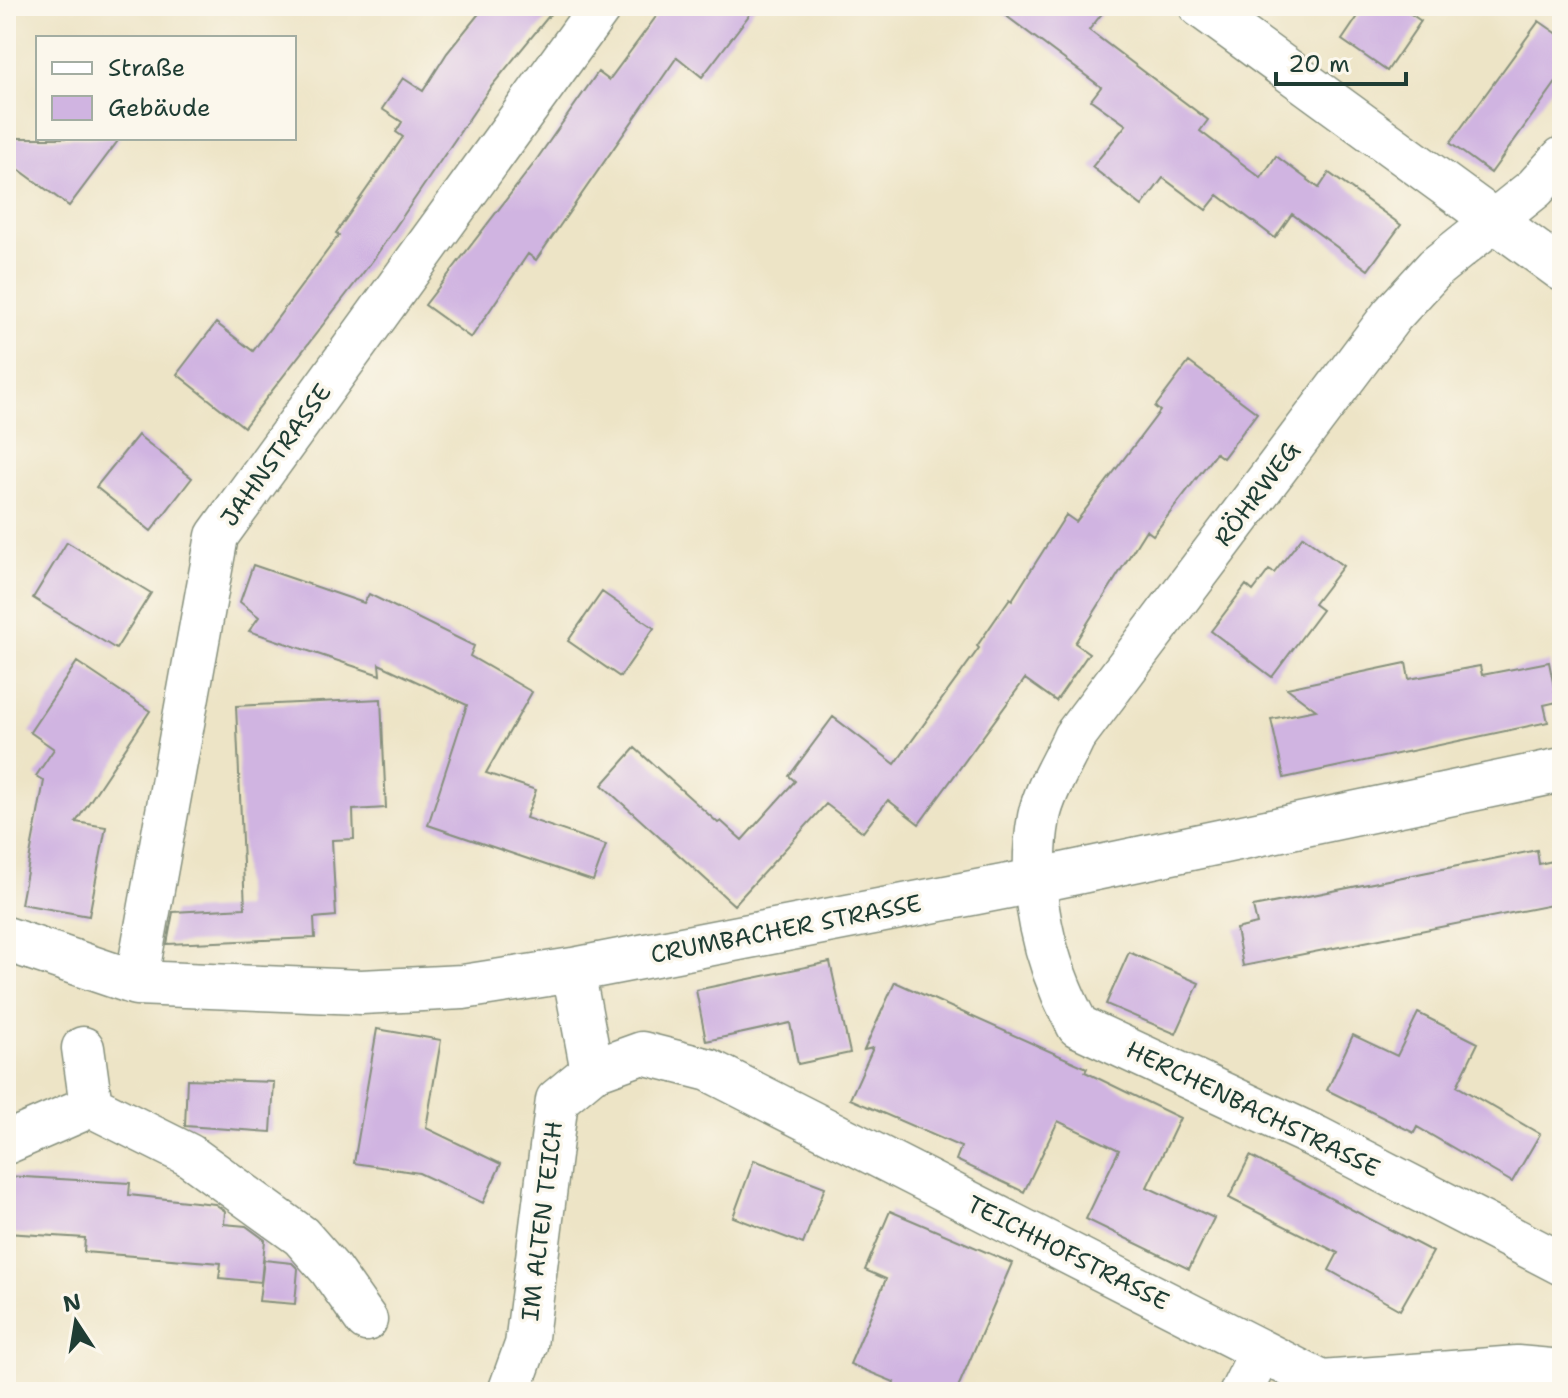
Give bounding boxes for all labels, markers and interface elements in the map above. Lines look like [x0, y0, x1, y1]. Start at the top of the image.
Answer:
legend [36, 36, 296, 140]
scale bar [1276, 36, 1406, 86]
text: 20 m [1288, 48, 1350, 80]
text: Straße [108, 52, 185, 84]
text: Gebäude [108, 92, 210, 124]
street label: JAHNSTRASSE [213, 377, 339, 533]
street label: RÖHRWEG [1207, 435, 1307, 553]
street label: CRUMBACHER STRASSE [648, 887, 924, 971]
street label: HERCHENBACHSTRASSE [1121, 1034, 1385, 1184]
street label: IM ALTEN TEICH [514, 1119, 570, 1323]
street label: TEICHHOFSTRASSE [962, 1188, 1174, 1318]
north arrow [36, 1282, 116, 1362]
text: N [60, 1287, 83, 1319]

